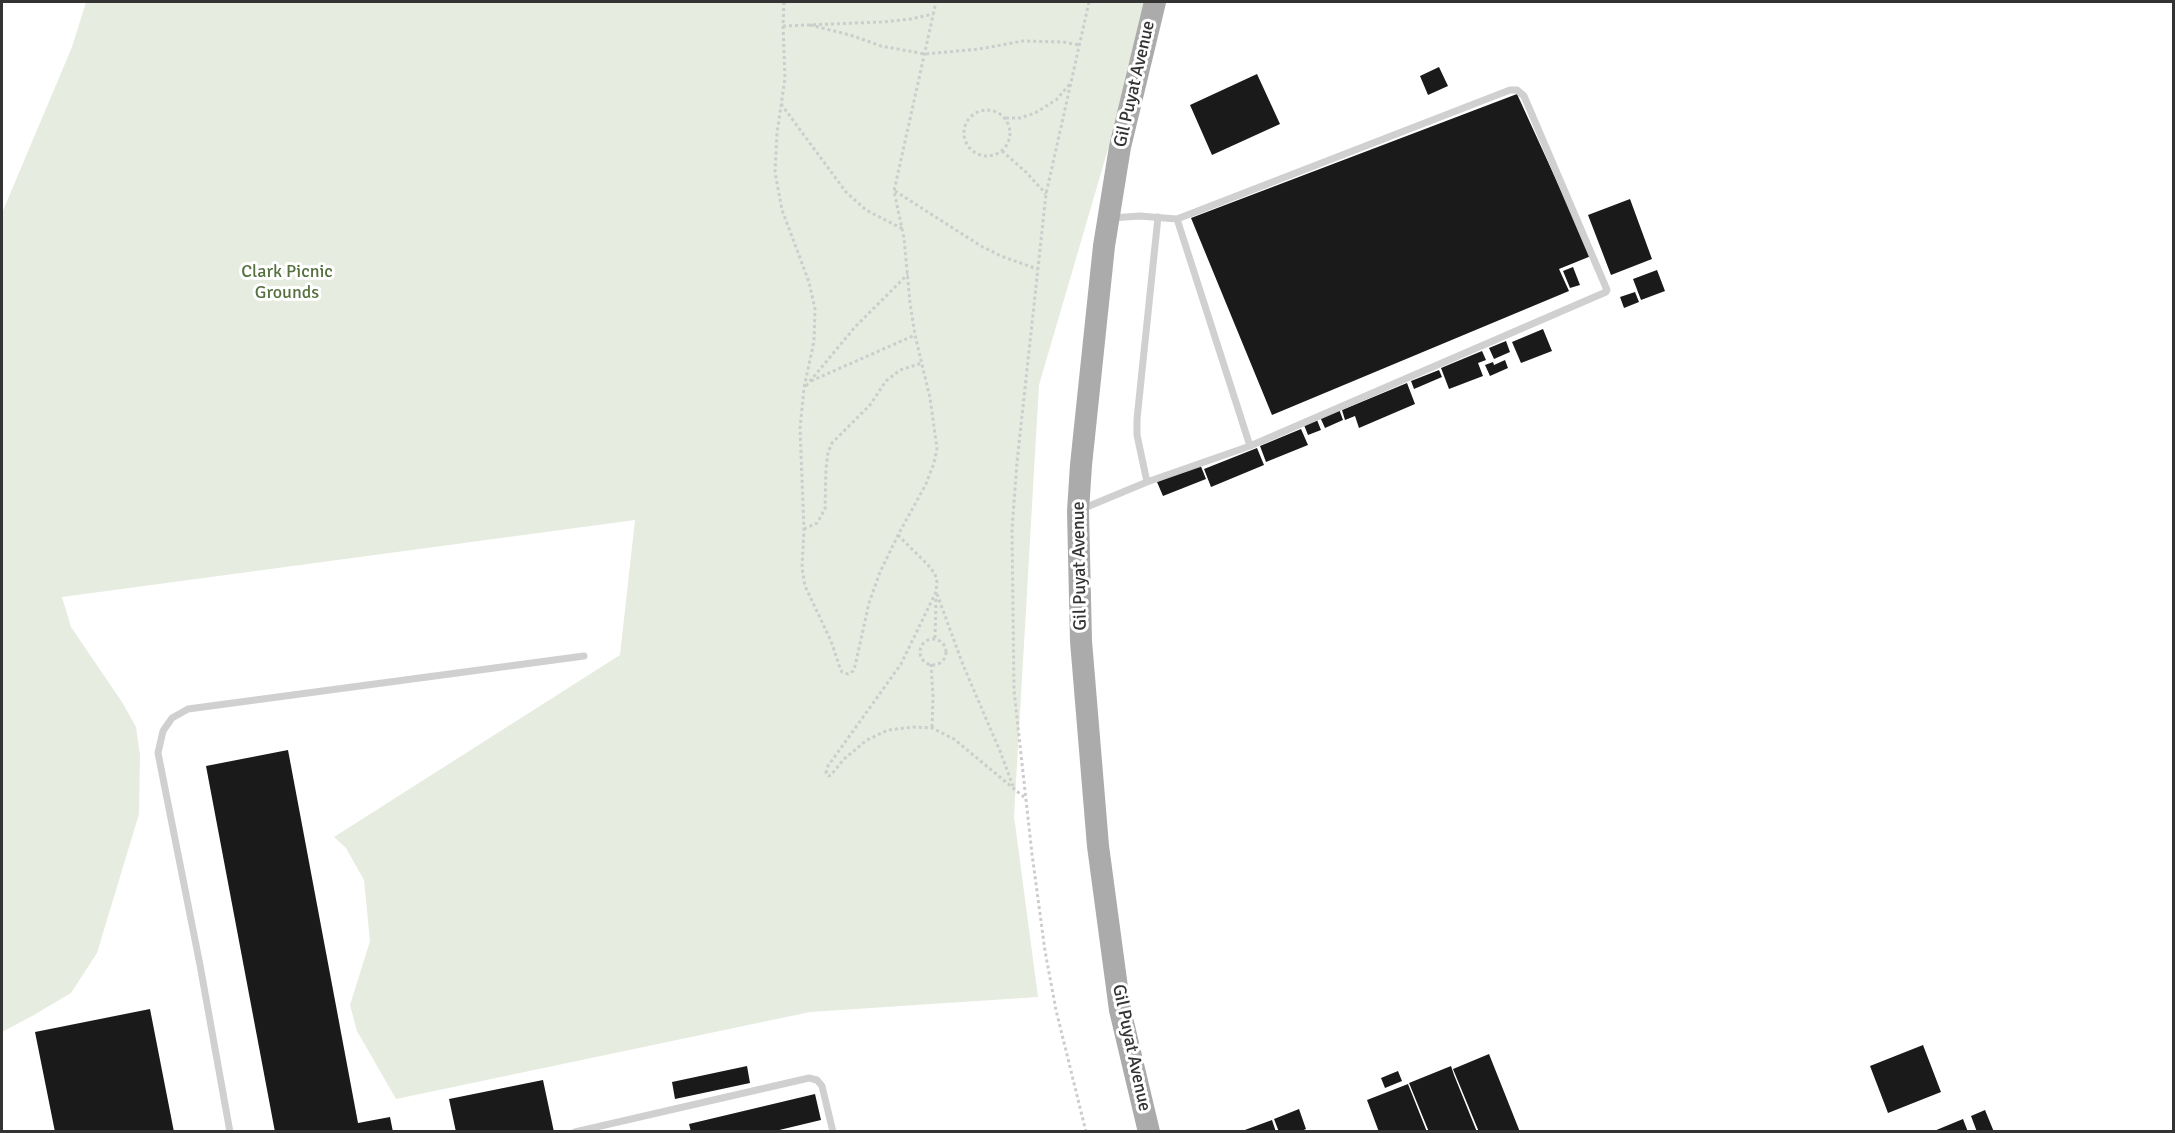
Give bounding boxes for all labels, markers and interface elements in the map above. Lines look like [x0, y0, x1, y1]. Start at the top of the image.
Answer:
street label: Gil Puyat Avenue [1110, 19, 1160, 149]
park label: Clark Picnic Grounds [241, 261, 333, 304]
street label: Gil Puyat Avenue [1068, 501, 1092, 631]
street label: Gil Puyat Avenue [1107, 983, 1155, 1113]

